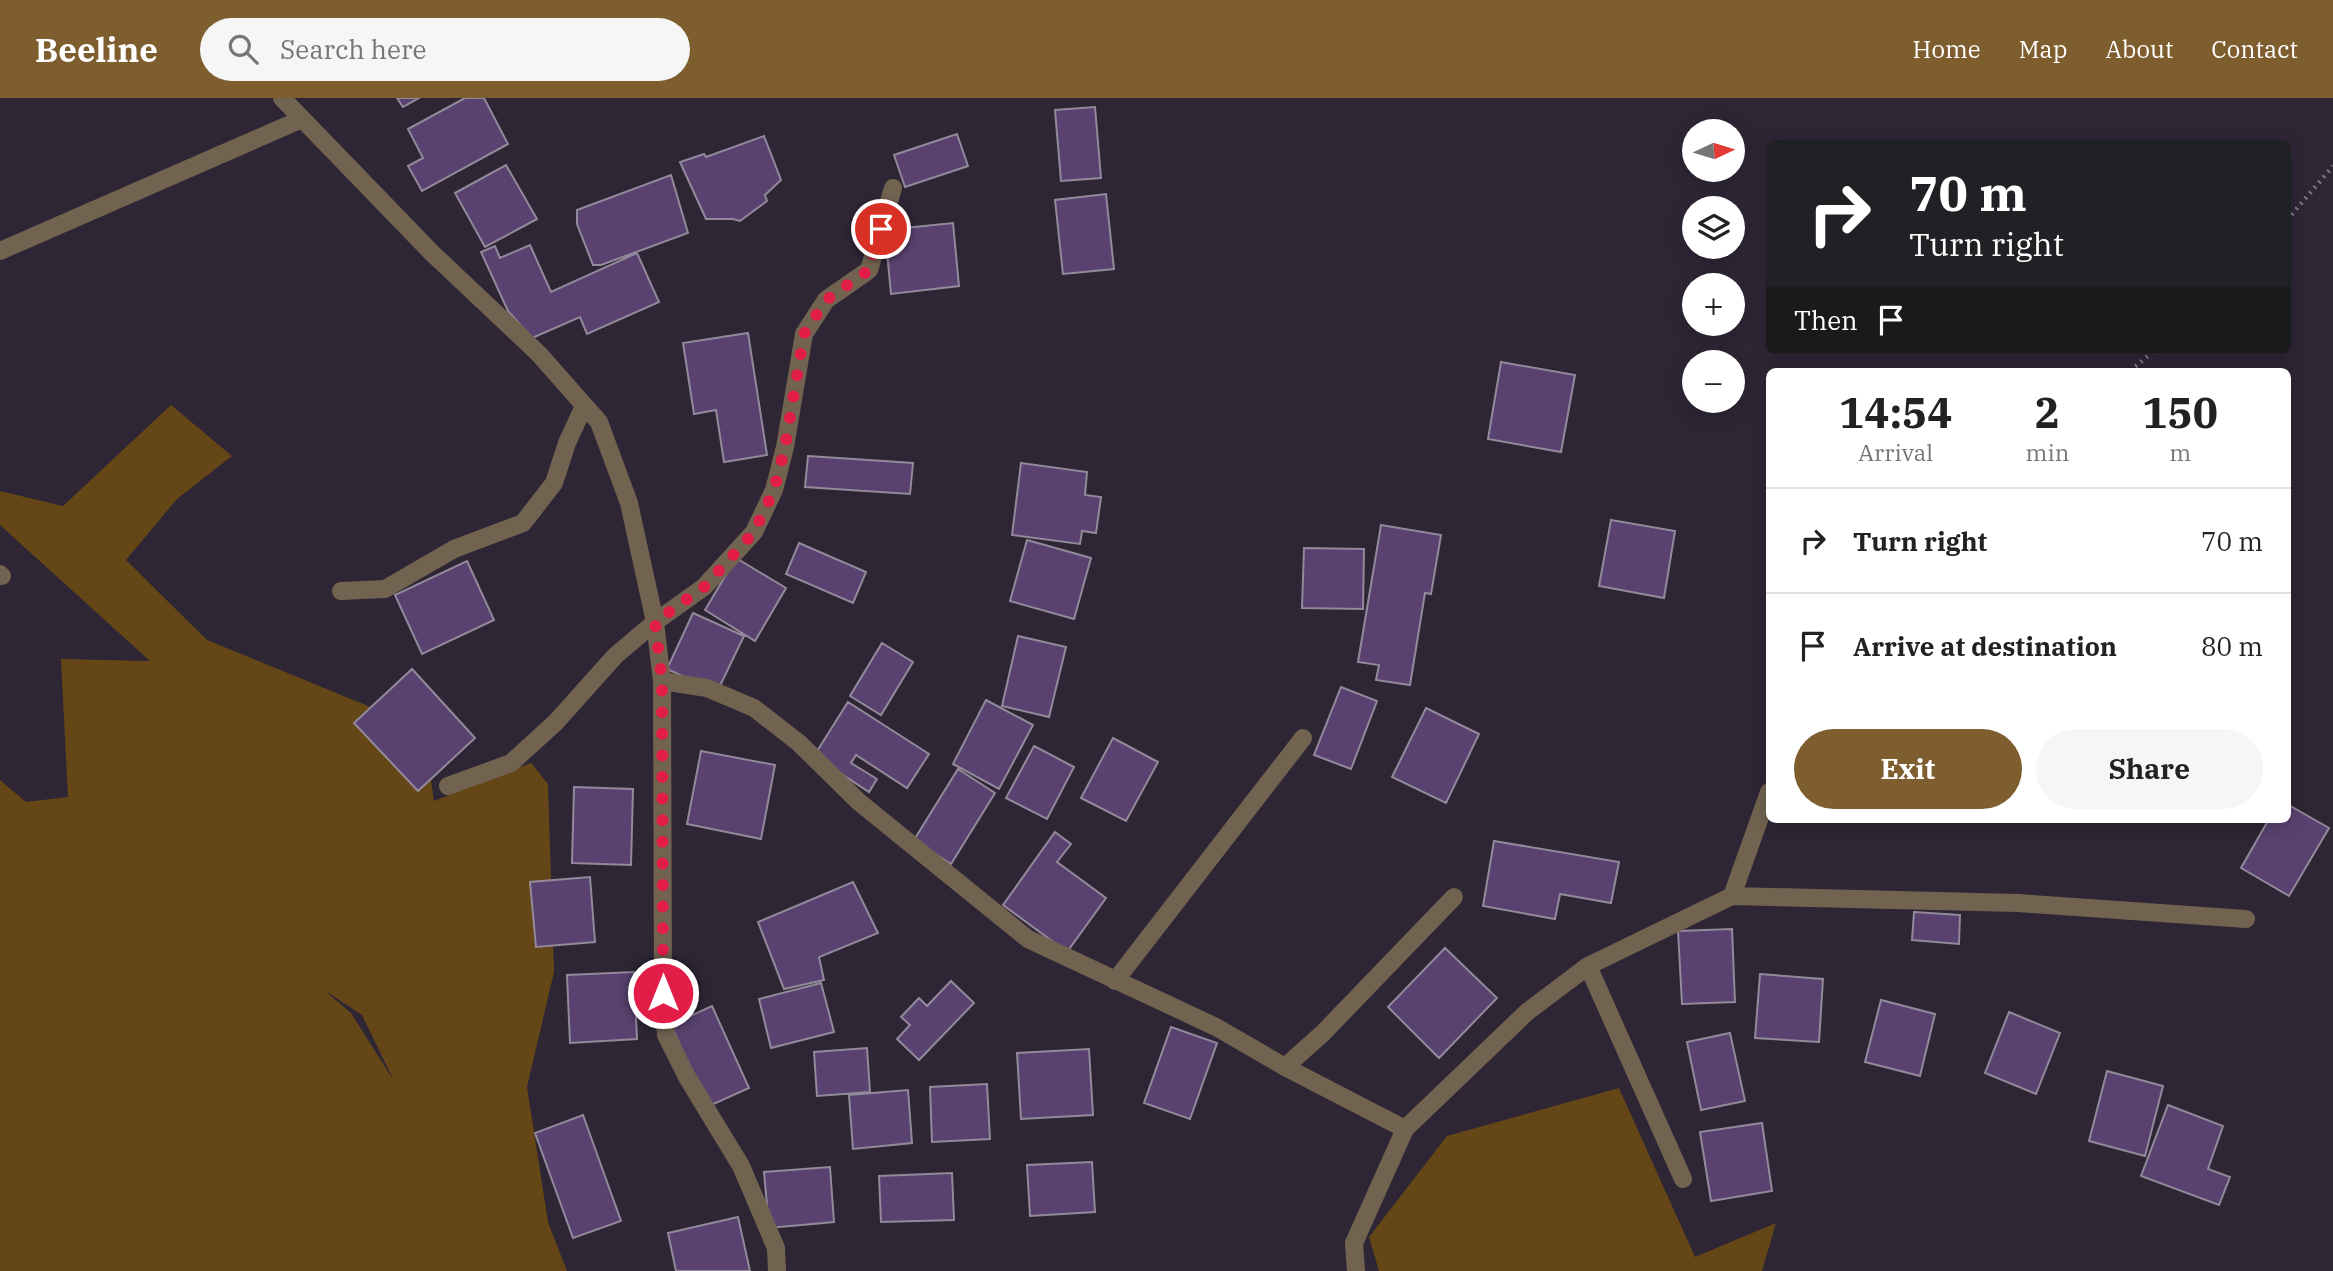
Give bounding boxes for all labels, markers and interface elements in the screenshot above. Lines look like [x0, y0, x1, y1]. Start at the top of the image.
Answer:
search box [200, 18, 690, 81]
text: Beeline [35, 28, 158, 71]
icon: search [224, 30, 262, 68]
text: Search here [280, 32, 426, 66]
text: Home [1913, 33, 1981, 65]
text: Map [2019, 33, 2067, 65]
text: About [2105, 33, 2173, 65]
text: Contact [2211, 33, 2298, 65]
north arrow [1682, 119, 1745, 182]
map controls [1682, 119, 1745, 413]
text: 70 m [1909, 161, 2027, 224]
icon: right [1794, 168, 1885, 259]
button: layers [1682, 196, 1745, 259]
pin [851, 199, 911, 259]
icon: arrive [862, 210, 900, 248]
text: Turn right [1909, 223, 2064, 265]
button: + [1682, 273, 1745, 336]
icon: arrive [1872, 301, 1910, 339]
text: Then [1794, 303, 1858, 337]
button: − [1682, 350, 1745, 413]
text: 14:54 [1839, 385, 1953, 440]
text: 2 [2035, 385, 2060, 440]
text: 150 [2142, 385, 2218, 440]
text: Arrival [1858, 437, 1933, 467]
text: min [2026, 437, 2069, 467]
text: m [2169, 437, 2191, 467]
icon: right [1794, 522, 1832, 560]
text: Turn right [1853, 524, 1987, 558]
text: 70 m [2201, 524, 2263, 558]
icon: arrive [1794, 627, 1832, 665]
text: Arrive at destination [1853, 629, 2117, 663]
text: 80 m [2201, 629, 2263, 663]
button: Exit [1794, 729, 2022, 809]
button: Share [2036, 729, 2263, 809]
position arrow [626, 956, 700, 1030]

